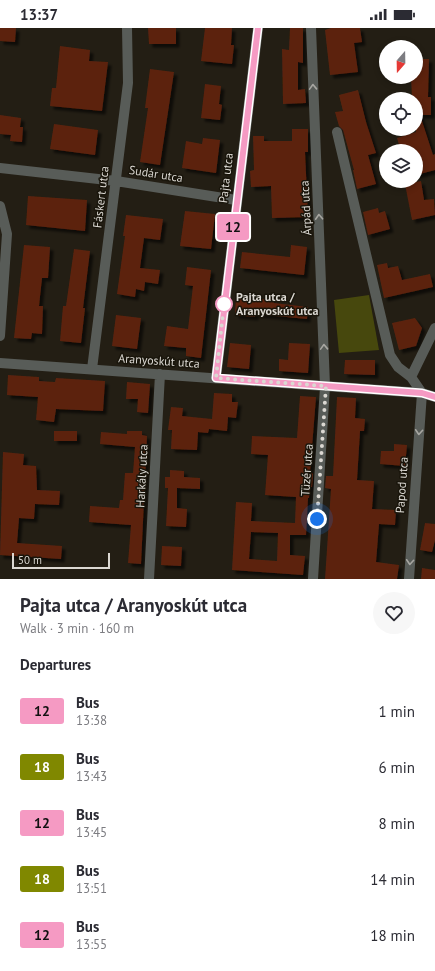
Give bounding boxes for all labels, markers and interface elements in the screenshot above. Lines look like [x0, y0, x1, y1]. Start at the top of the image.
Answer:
text: 13:37 [20, 5, 58, 24]
north arrow [379, 40, 423, 84]
map controls [379, 40, 423, 188]
one-way arrow [309, 84, 318, 90]
button: locate [379, 92, 423, 136]
button: layers [379, 144, 423, 188]
street label: Pajta utca [215, 152, 236, 204]
street label: Sudár utca [128, 162, 184, 185]
street label: Fáskert utca [89, 165, 112, 229]
street label: Árpád utca [297, 180, 314, 236]
line badge: 12 [215, 214, 251, 240]
one-way arrow [315, 214, 324, 220]
text: 12 [225, 218, 241, 236]
place label: Pajta utca / Aranyoskút utca [236, 289, 318, 318]
marker: Pajta utca / Aranyoskút utca [215, 295, 233, 313]
one-way arrow [320, 344, 328, 350]
street label: Aranyoskút utca [118, 350, 200, 371]
one-way arrow [415, 429, 424, 435]
street label: Tüzér utca [297, 443, 316, 497]
street label: Harkály utca [132, 444, 151, 508]
street label: Papod utca [392, 456, 411, 514]
your location [307, 509, 327, 529]
scale bar [12, 551, 110, 570]
text: 50 m [18, 553, 42, 567]
one-way arrow [406, 559, 415, 565]
button: heart [373, 592, 415, 634]
text: Pajta utca / Aranyoskút utca [20, 593, 247, 617]
text: Walk · 3 min · 160 m [20, 620, 134, 637]
text: Departures [20, 655, 91, 674]
text: Bus [76, 693, 99, 712]
text: 12 [34, 702, 50, 720]
text: 1 min [378, 702, 415, 721]
text: 13:38 [76, 712, 107, 729]
text: Bus [76, 749, 99, 768]
text: 18 [34, 758, 50, 776]
text: 6 min [378, 758, 415, 777]
text: 13:43 [76, 768, 107, 785]
text: Bus [76, 805, 99, 824]
text: 12 [34, 814, 50, 832]
text: 8 min [378, 814, 415, 833]
text: 13:45 [76, 824, 107, 841]
text: Bus [76, 861, 99, 880]
text: 18 [34, 870, 50, 888]
text: 14 min [370, 870, 415, 889]
text: 13:51 [76, 880, 107, 897]
text: Bus [76, 917, 99, 936]
text: 12 [34, 926, 50, 944]
text: 18 min [370, 926, 415, 945]
text: 13:55 [76, 936, 107, 953]

